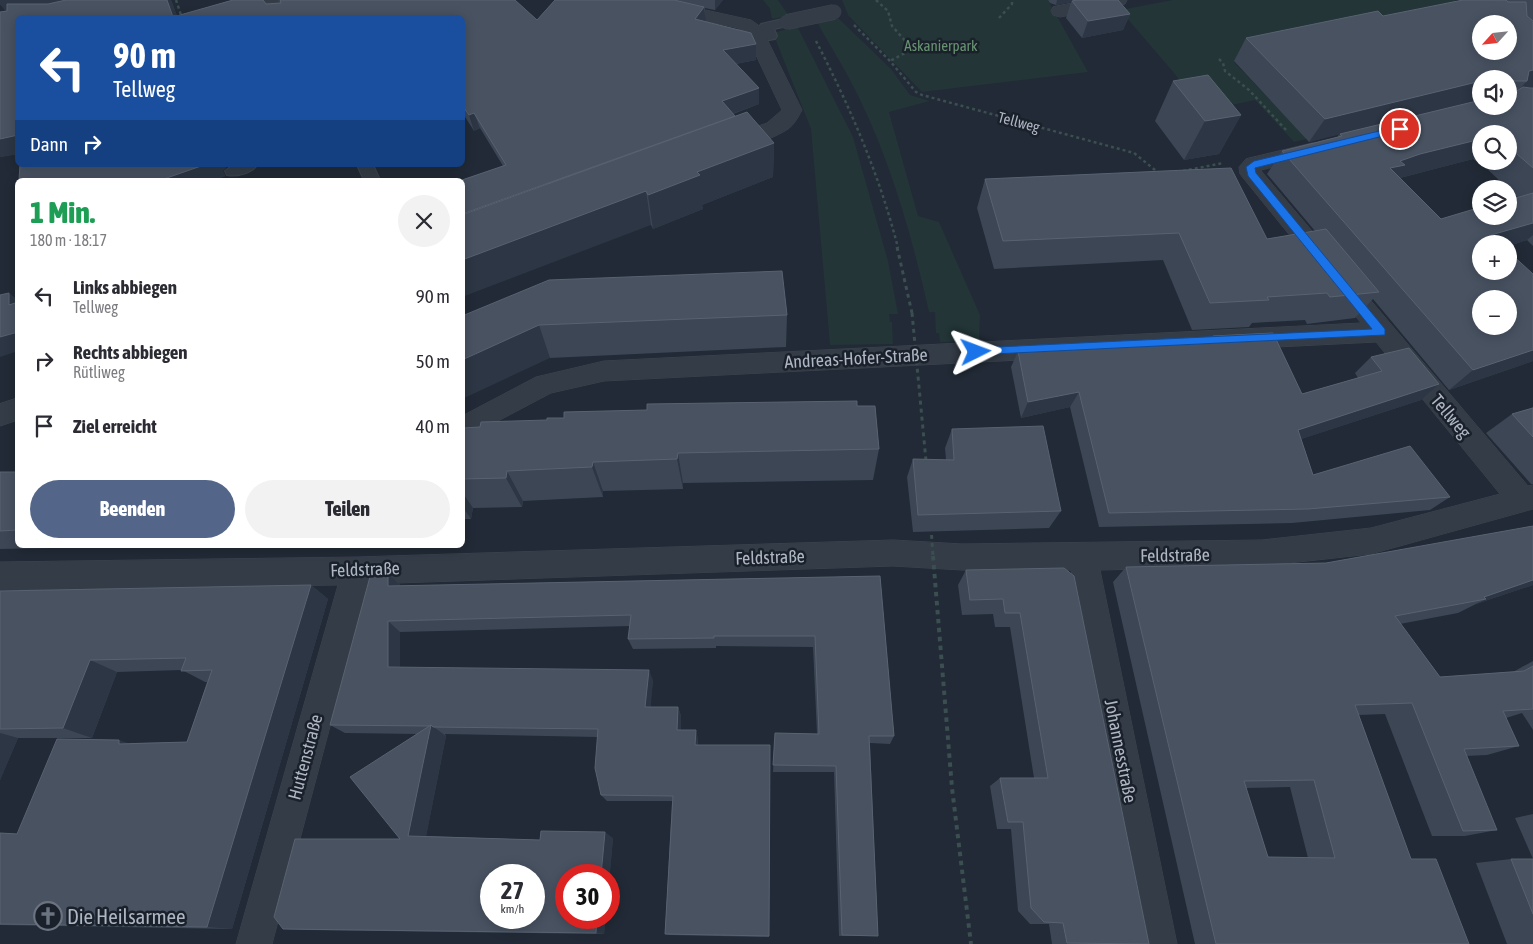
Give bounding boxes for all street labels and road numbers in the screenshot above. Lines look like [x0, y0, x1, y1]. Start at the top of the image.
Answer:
street label: Tellweg [996, 108, 1042, 136]
street label: Andreas-Hofer-Straße [784, 344, 928, 372]
street label: Tellweg [1427, 390, 1476, 442]
street label: Feldstraße [1140, 544, 1210, 566]
street label: Feldstraße [735, 545, 805, 569]
street label: Feldstraße [330, 557, 400, 581]
street label: Johannesstraße [1101, 698, 1141, 804]
street label: Huttenstraße [284, 712, 326, 802]

